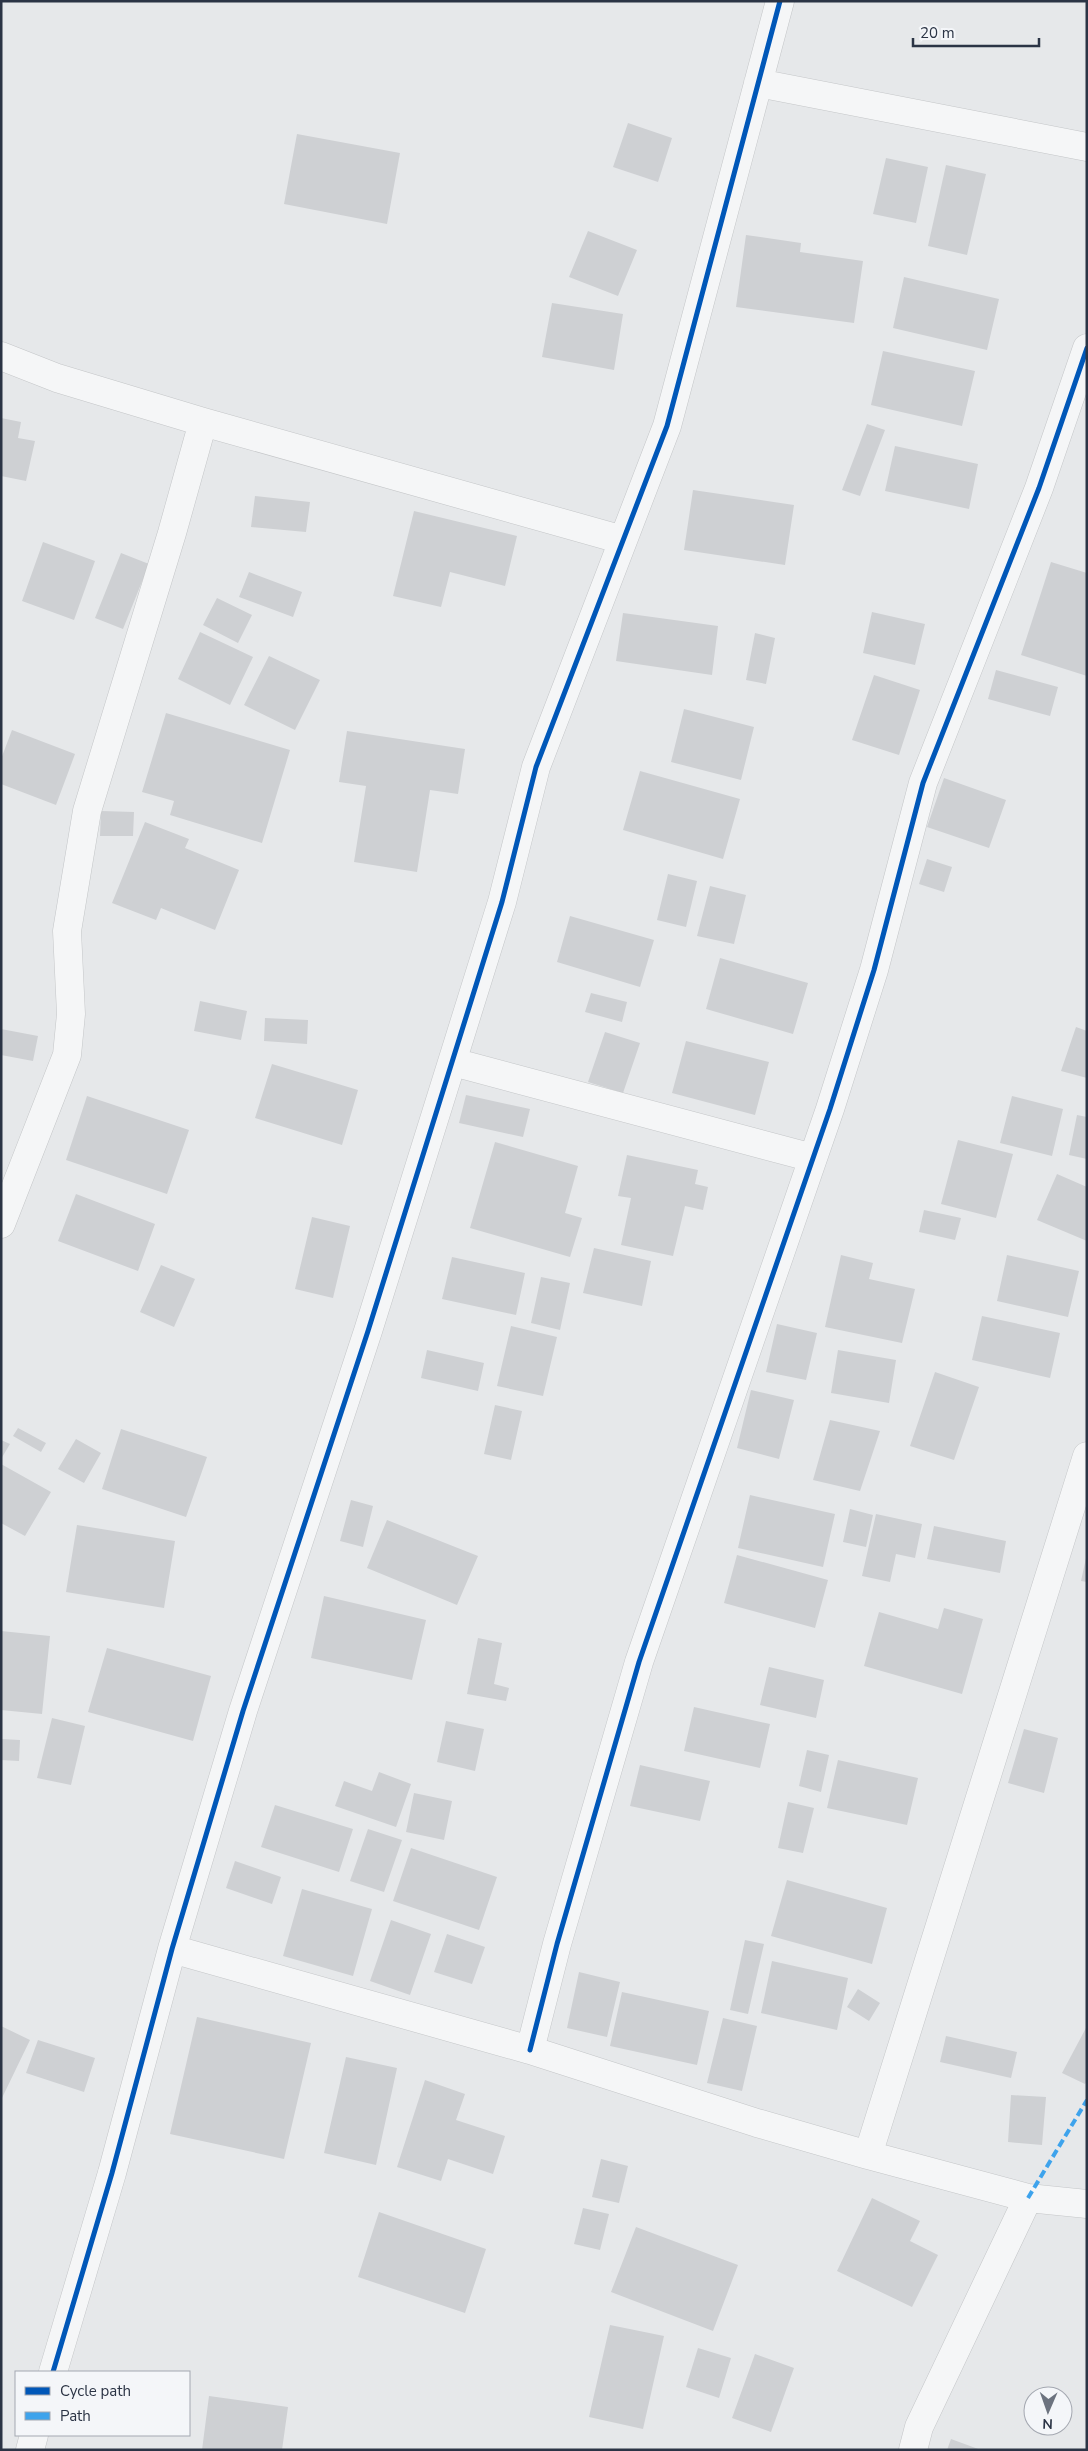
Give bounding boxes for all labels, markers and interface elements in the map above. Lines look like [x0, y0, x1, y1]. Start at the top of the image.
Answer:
scale bar [913, 15, 1039, 47]
text: 20 m [920, 23, 955, 43]
legend [15, 2371, 190, 2436]
text: Cycle path [60, 2381, 131, 2401]
north arrow [1023, 2386, 1073, 2436]
text: Path [60, 2406, 91, 2426]
text: N [1042, 2414, 1053, 2433]

